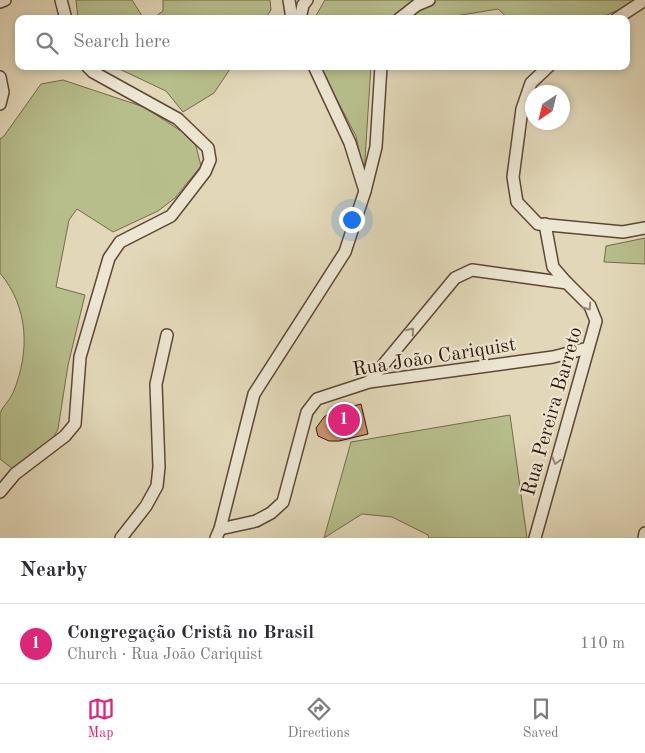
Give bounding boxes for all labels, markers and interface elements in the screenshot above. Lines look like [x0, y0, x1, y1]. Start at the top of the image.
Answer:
search box [15, 15, 630, 70]
icon: search [33, 29, 61, 57]
text: Search here [73, 33, 170, 52]
north arrow [525, 85, 570, 130]
your location [339, 207, 365, 233]
one-way arrow [582, 301, 591, 311]
street label: Rua Pereira Barreto [519, 325, 587, 498]
one-way arrow [405, 327, 414, 336]
street label: Rua João Cariquist [351, 335, 518, 381]
pin: 1 [328, 401, 360, 439]
one-way arrow [551, 457, 561, 465]
text: Nearby [20, 560, 88, 581]
text: Congregação Cristã no Brasil [67, 624, 314, 643]
text: 1 [31, 636, 41, 652]
text: 110 m [580, 636, 625, 652]
text: Church · Rua João Cariquist [67, 647, 263, 663]
tab: Map [87, 695, 115, 742]
tab: Directions [288, 695, 350, 742]
tab: Saved [523, 695, 558, 742]

